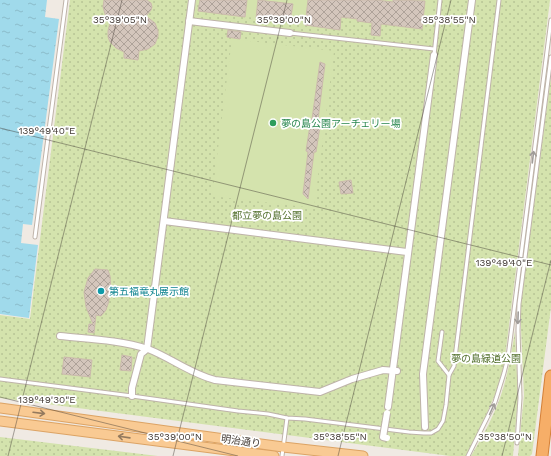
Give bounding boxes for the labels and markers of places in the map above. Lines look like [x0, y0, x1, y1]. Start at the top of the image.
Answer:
marker: 夢の島公園アーチェリー場 [268, 118, 278, 128]
place label: 夢の島公園アーチェリー場 [281, 118, 400, 129]
marker: 第五福竜丸展示館 [96, 286, 106, 296]
place label: 第五福竜丸展示館 [109, 286, 189, 297]

